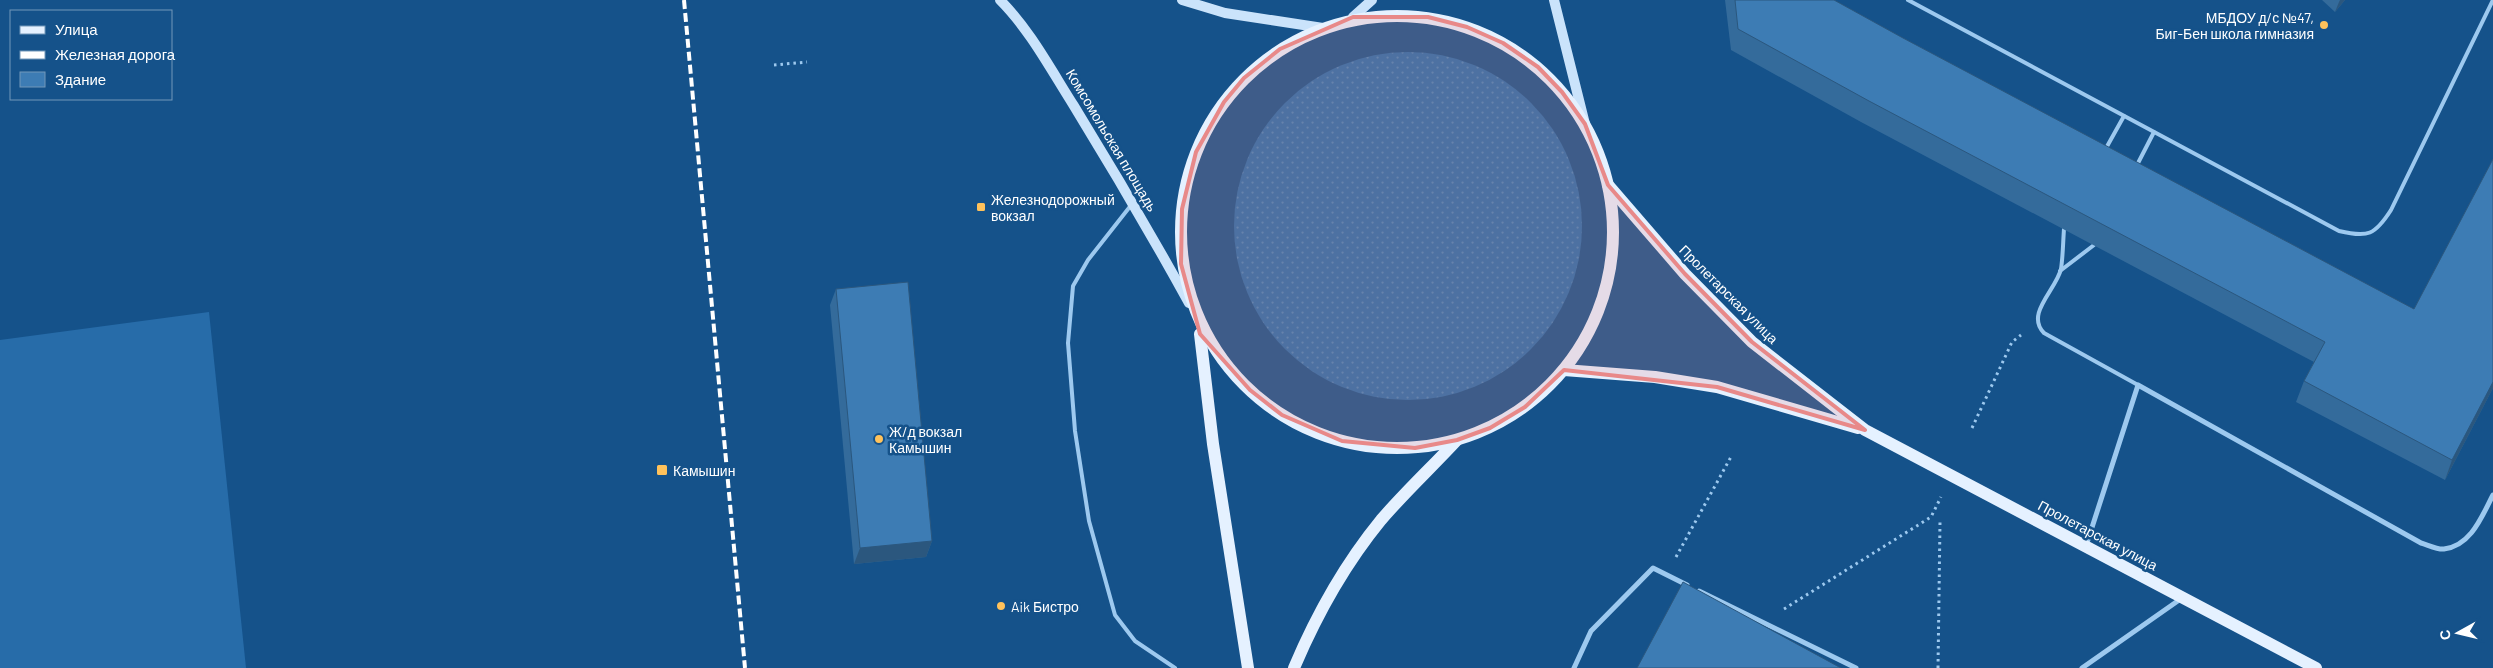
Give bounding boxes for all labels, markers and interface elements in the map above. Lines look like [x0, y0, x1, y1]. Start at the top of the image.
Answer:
place label: МБДОУ д/с №47, Биг-Бен школа гимназия [2155, 9, 2314, 42]
legend [10, 10, 172, 100]
marker: МБДОУ д/с №47, Биг-Бен школа гимназия [2318, 19, 2330, 31]
text: Улица [55, 20, 98, 38]
text: Железная дорога [55, 45, 176, 63]
street label: Комсомольская площадь [1063, 66, 1161, 214]
text: Здание [55, 70, 106, 88]
place label: Железнодорожный вокзал [991, 191, 1115, 224]
marker: Железнодорожный вокзал [975, 201, 987, 213]
street label: Пролетарская улица [1676, 241, 1782, 347]
place label: Ж/д вокзал Камышин [889, 423, 962, 456]
marker: Ж/д вокзал Камышин [873, 433, 885, 445]
place label: Камышин [673, 462, 735, 479]
marker: Камышин [655, 463, 669, 477]
street label: Пролетарская улица [2035, 496, 2161, 574]
place label: Aik Бистро [1011, 598, 1079, 615]
marker: Aik Бистро [995, 600, 1007, 612]
north arrow [2433, 608, 2483, 658]
text: С [2436, 629, 2454, 641]

